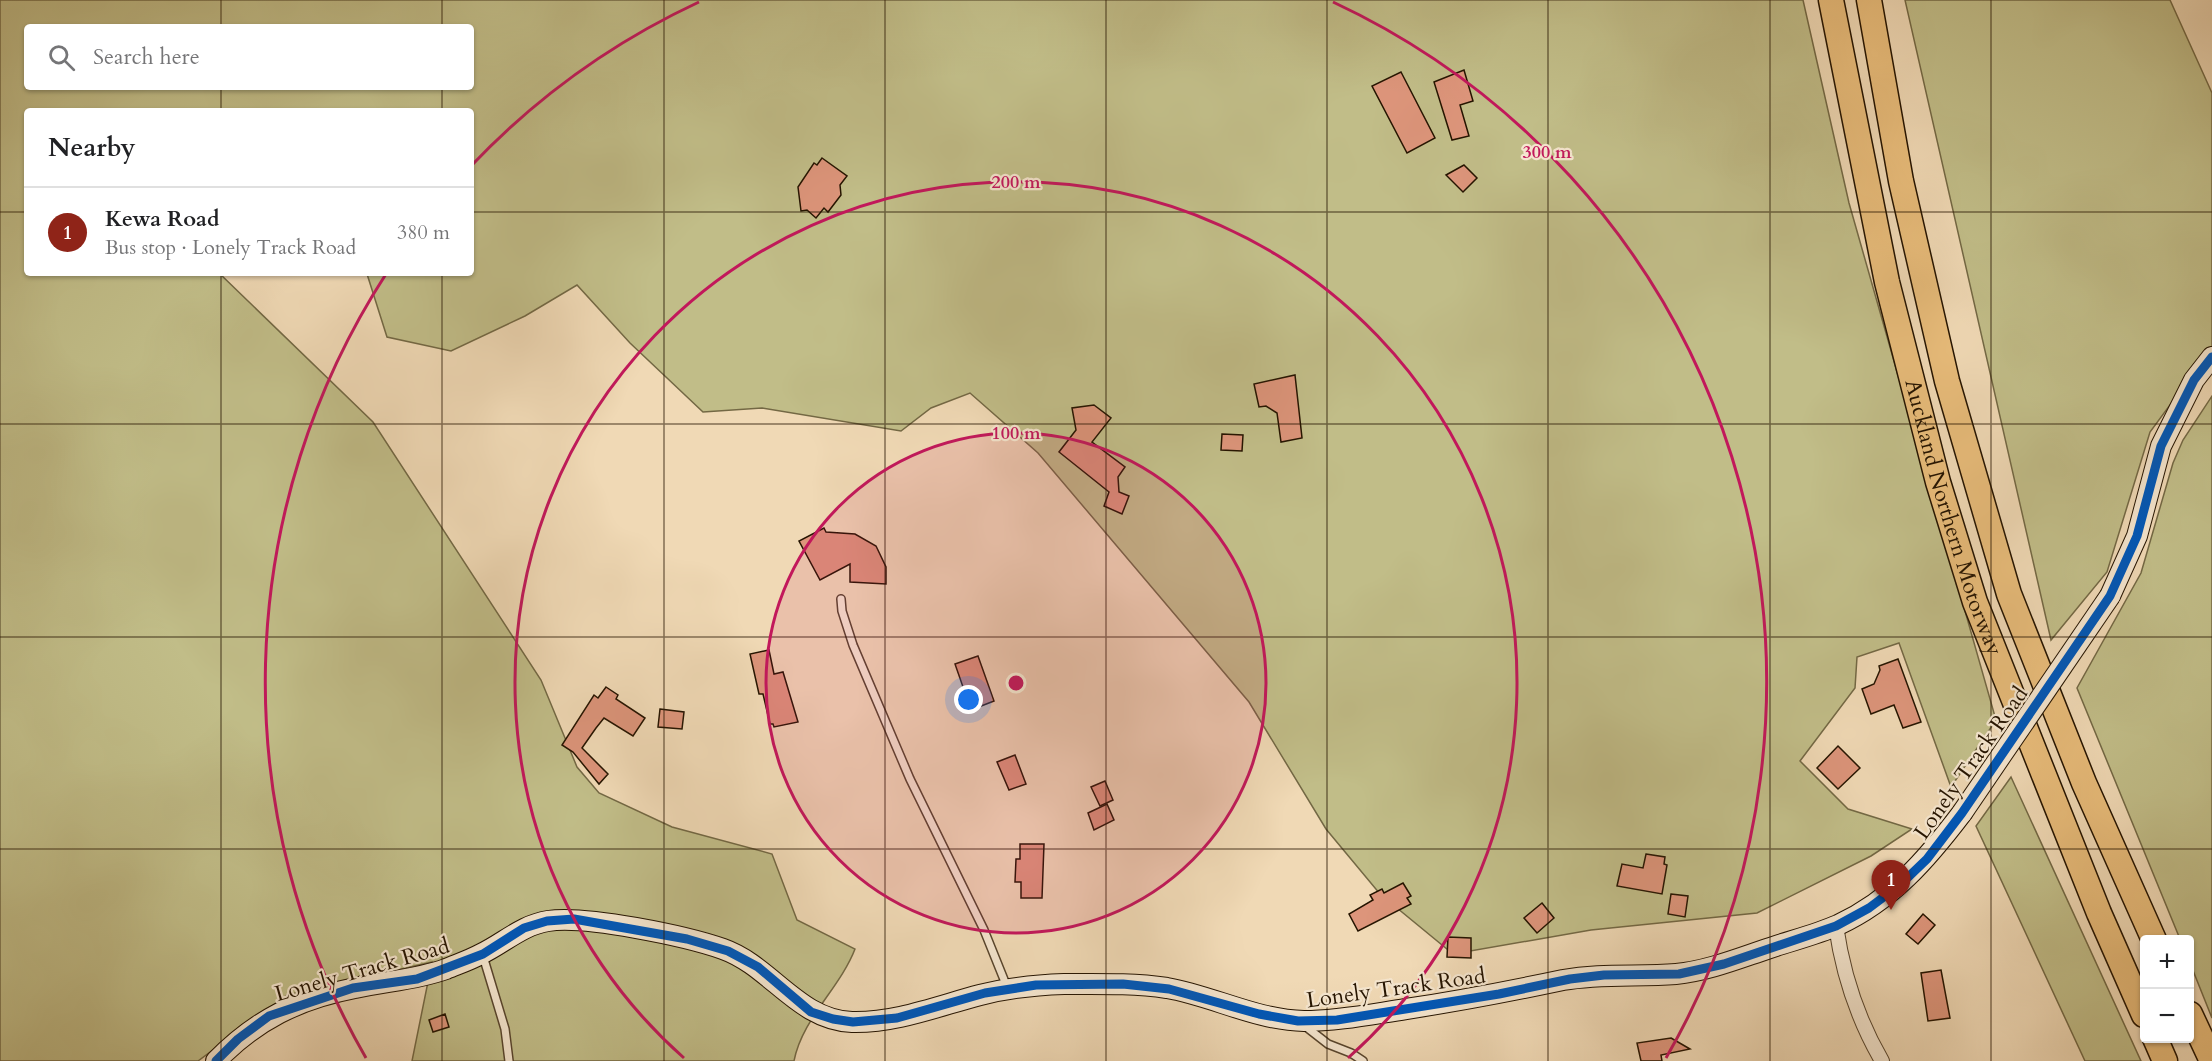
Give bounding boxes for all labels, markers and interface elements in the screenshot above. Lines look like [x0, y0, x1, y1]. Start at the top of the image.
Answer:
search box [24, 24, 474, 90]
icon: search [45, 41, 78, 74]
text: Search here [93, 42, 200, 72]
text: Nearby [48, 130, 136, 165]
text: 300 m [1522, 140, 1572, 165]
text: 200 m [991, 170, 1041, 195]
text: Kewa Road [105, 204, 220, 234]
text: 1 [62, 219, 73, 246]
text: 380 m [397, 219, 450, 246]
text: Bus stop · Lonely Track Road [105, 234, 356, 261]
street label: Auckland Northern Motorway [1897, 376, 2010, 660]
text: 100 m [991, 421, 1041, 446]
centre of rings [1006, 673, 1026, 693]
street label: Lonely Track Road [1907, 680, 2035, 846]
your location [954, 685, 983, 714]
pin: 1 [1872, 860, 1910, 910]
street label: Lonely Track Road [271, 931, 453, 1009]
map controls [2140, 935, 2194, 1043]
button: + [2140, 935, 2194, 989]
street label: Lonely Track Road [1305, 961, 1488, 1015]
button: − [2140, 989, 2194, 1043]

